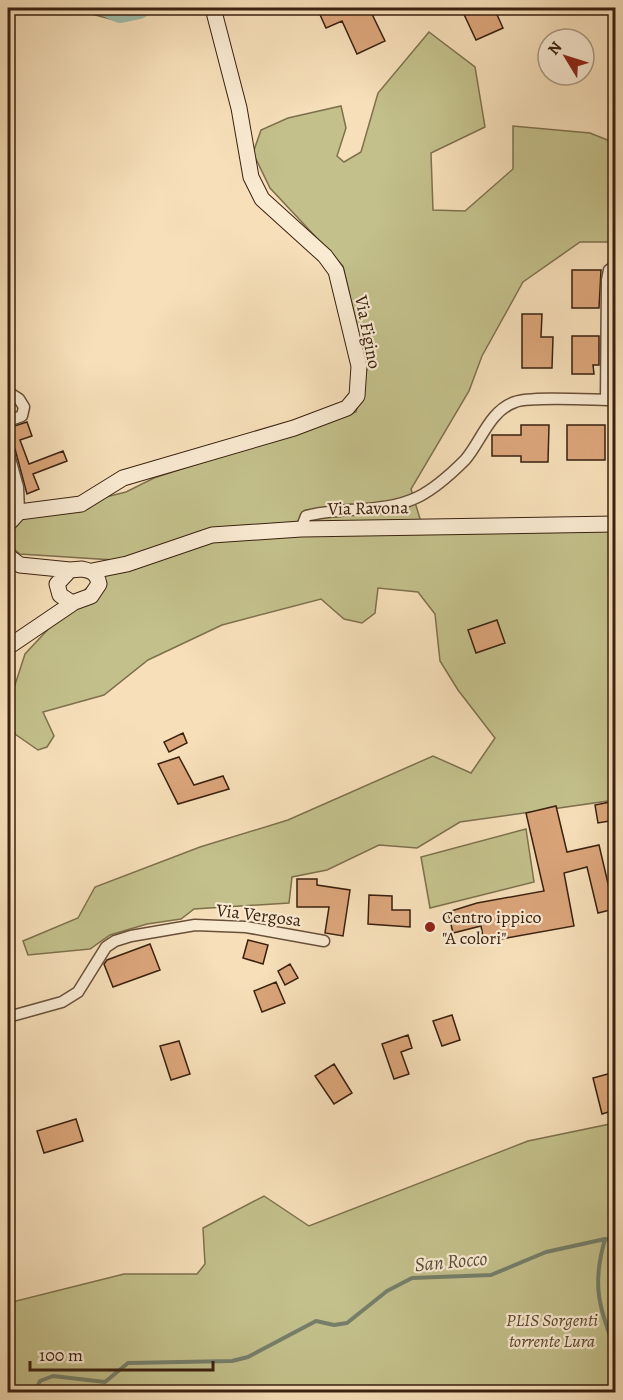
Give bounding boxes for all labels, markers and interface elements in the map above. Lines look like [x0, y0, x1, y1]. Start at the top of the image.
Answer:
north arrow [536, 27, 596, 87]
text: N [543, 37, 567, 60]
street label: Via Figino [349, 292, 387, 371]
street label: Via Ravona [326, 495, 409, 521]
street label: Via Vergosa [214, 898, 303, 932]
place label: Centro ippico "A colori" [442, 905, 542, 950]
marker: Centro ippico "A colori" [423, 920, 437, 934]
water label: San Rocco [414, 1245, 488, 1278]
park label: PLIS Sorgenti torrente Lura [506, 1308, 598, 1353]
scale bar [30, 1334, 213, 1372]
text: 100 m [39, 1343, 83, 1367]

